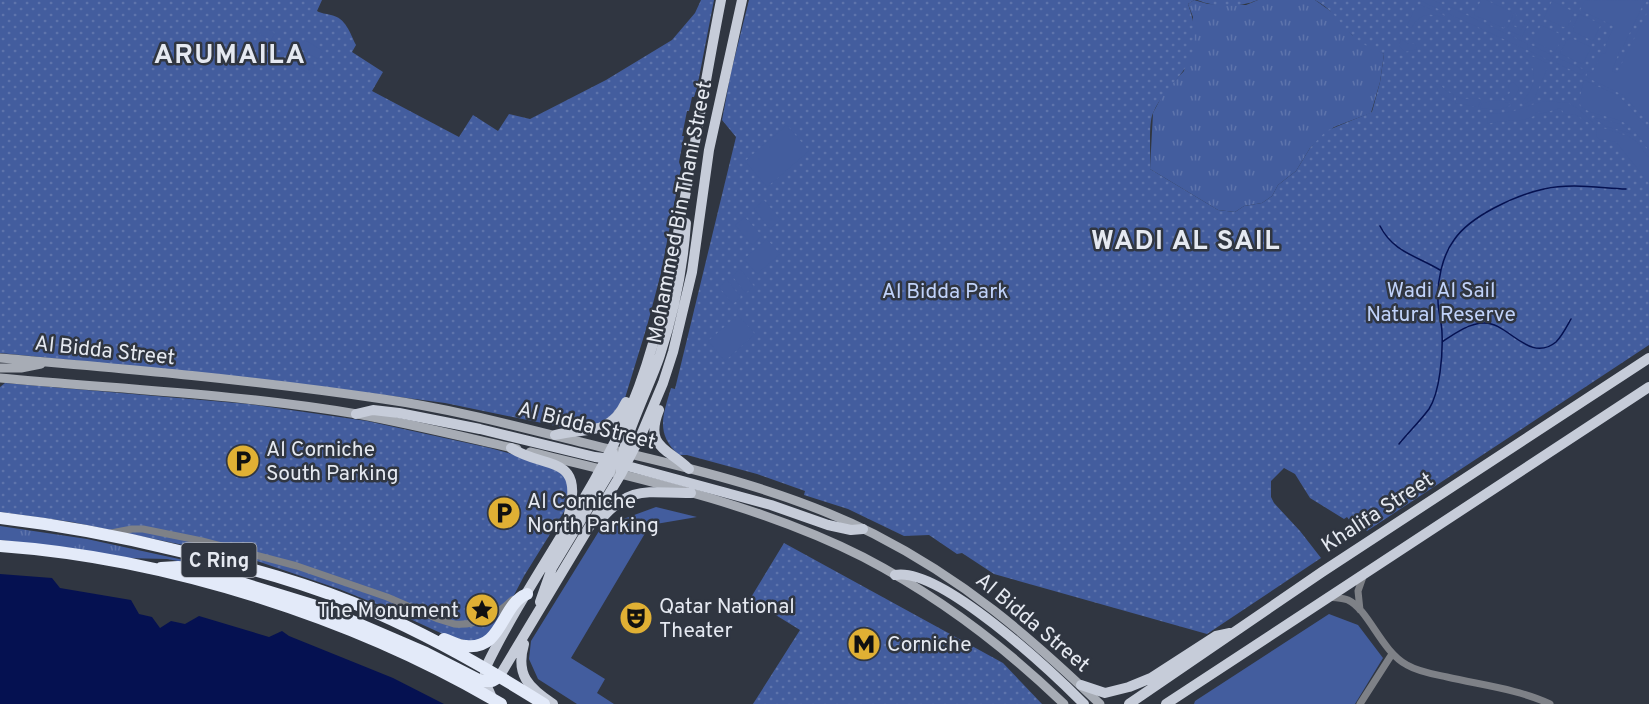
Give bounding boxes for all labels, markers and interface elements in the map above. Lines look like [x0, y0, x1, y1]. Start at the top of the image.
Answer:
district label: ARUMAILA [154, 39, 306, 73]
street label: Mohammed Bin Thani Street [642, 79, 719, 346]
district label: WADI AL SAIL [1091, 225, 1281, 259]
park label: Wadi Al Sail Natural Reserve [1366, 278, 1516, 329]
park label: Al Bidda Park [882, 279, 1008, 306]
street label: Al Bidda Street [33, 331, 176, 372]
street label: Al Bidda Street [515, 396, 658, 457]
place label: Al Corniche South Parking [266, 437, 399, 488]
parking icon: Al Corniche South Parking [225, 443, 261, 479]
street label: Khalifa Street [1317, 467, 1439, 560]
place label: Al Corniche North Parking [527, 489, 659, 540]
parking icon: Al Corniche North Parking [486, 495, 522, 531]
road number: C Ring [182, 543, 256, 577]
street label: Al Bidda Street [969, 567, 1095, 679]
place icon: The Monument [464, 592, 500, 628]
place label: Qatar National Theater [659, 594, 795, 645]
place label: The Monument [317, 598, 459, 625]
theatre icon: Qatar National Theater [618, 600, 654, 636]
metro station icon: Corniche [846, 626, 882, 662]
place label: Corniche [887, 632, 971, 659]

